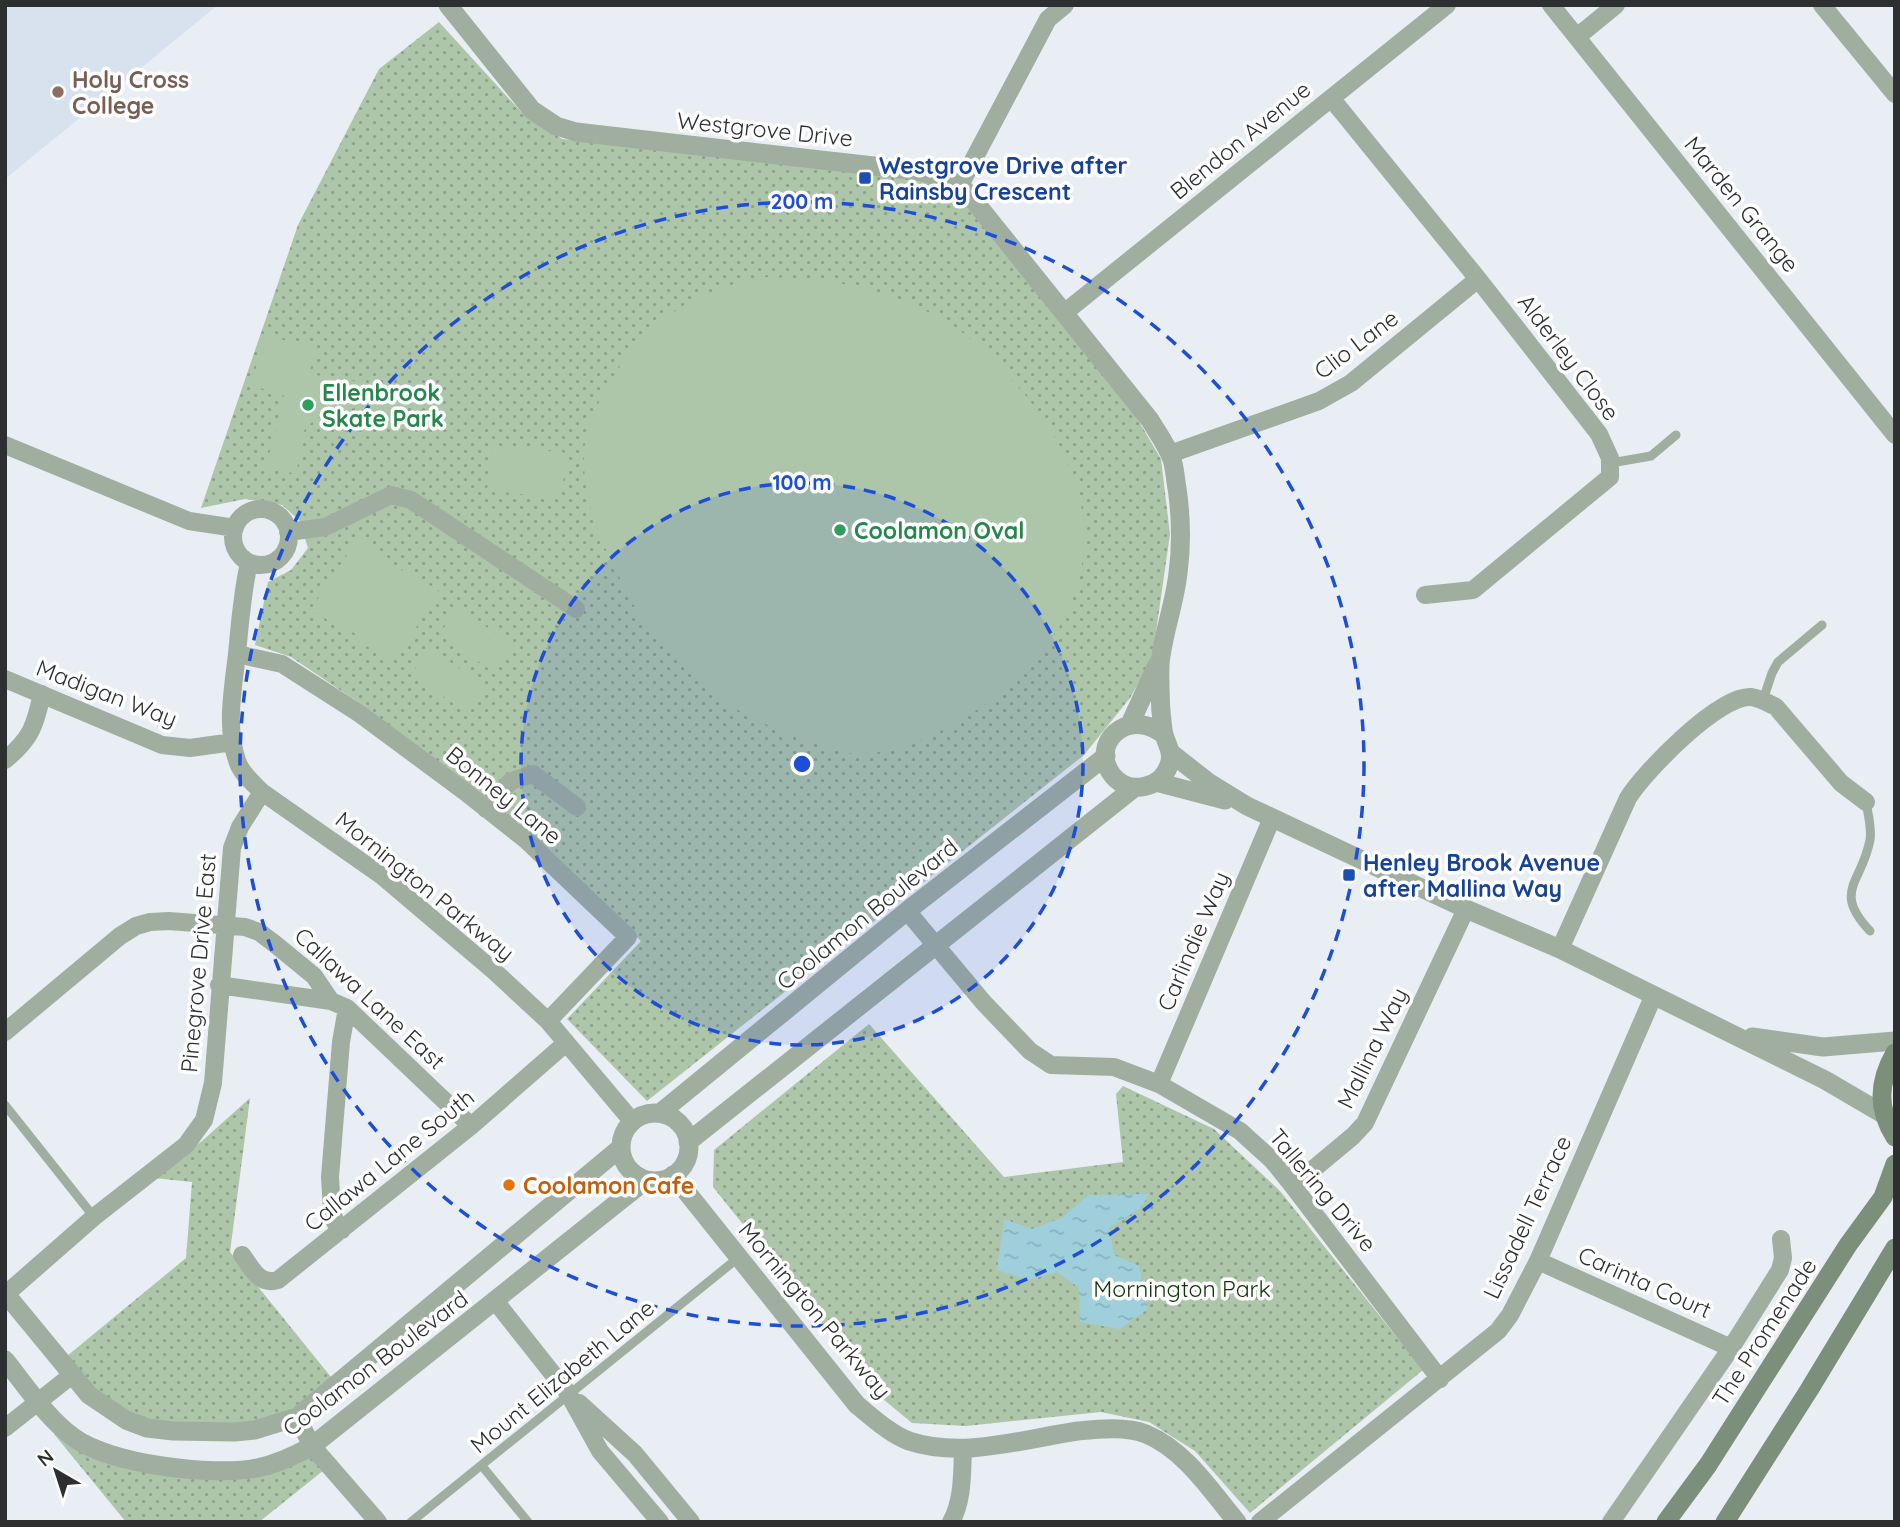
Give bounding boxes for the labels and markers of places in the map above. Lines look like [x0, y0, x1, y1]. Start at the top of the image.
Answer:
place label: Holy Cross College [72, 65, 189, 120]
marker: Holy Cross College [50, 84, 66, 100]
place label: Westgrove Drive after Rainsby Crescent [879, 151, 1128, 206]
marker: Westgrove Drive after Rainsby Crescent [857, 170, 873, 186]
place label: Ellenbrook Skate Park [322, 378, 444, 433]
marker: Ellenbrook Skate Park [300, 397, 316, 413]
place label: Coolamon Oval [854, 516, 1024, 545]
marker: Coolamon Oval [832, 522, 848, 538]
centre of rings [790, 752, 814, 776]
place label: Henley Brook Avenue after Mallina Way [1363, 848, 1600, 903]
marker: Henley Brook Avenue after Mallina Way [1341, 867, 1357, 883]
place label: Coolamon Cafe [523, 1171, 694, 1200]
marker: Coolamon Cafe [501, 1177, 517, 1193]

